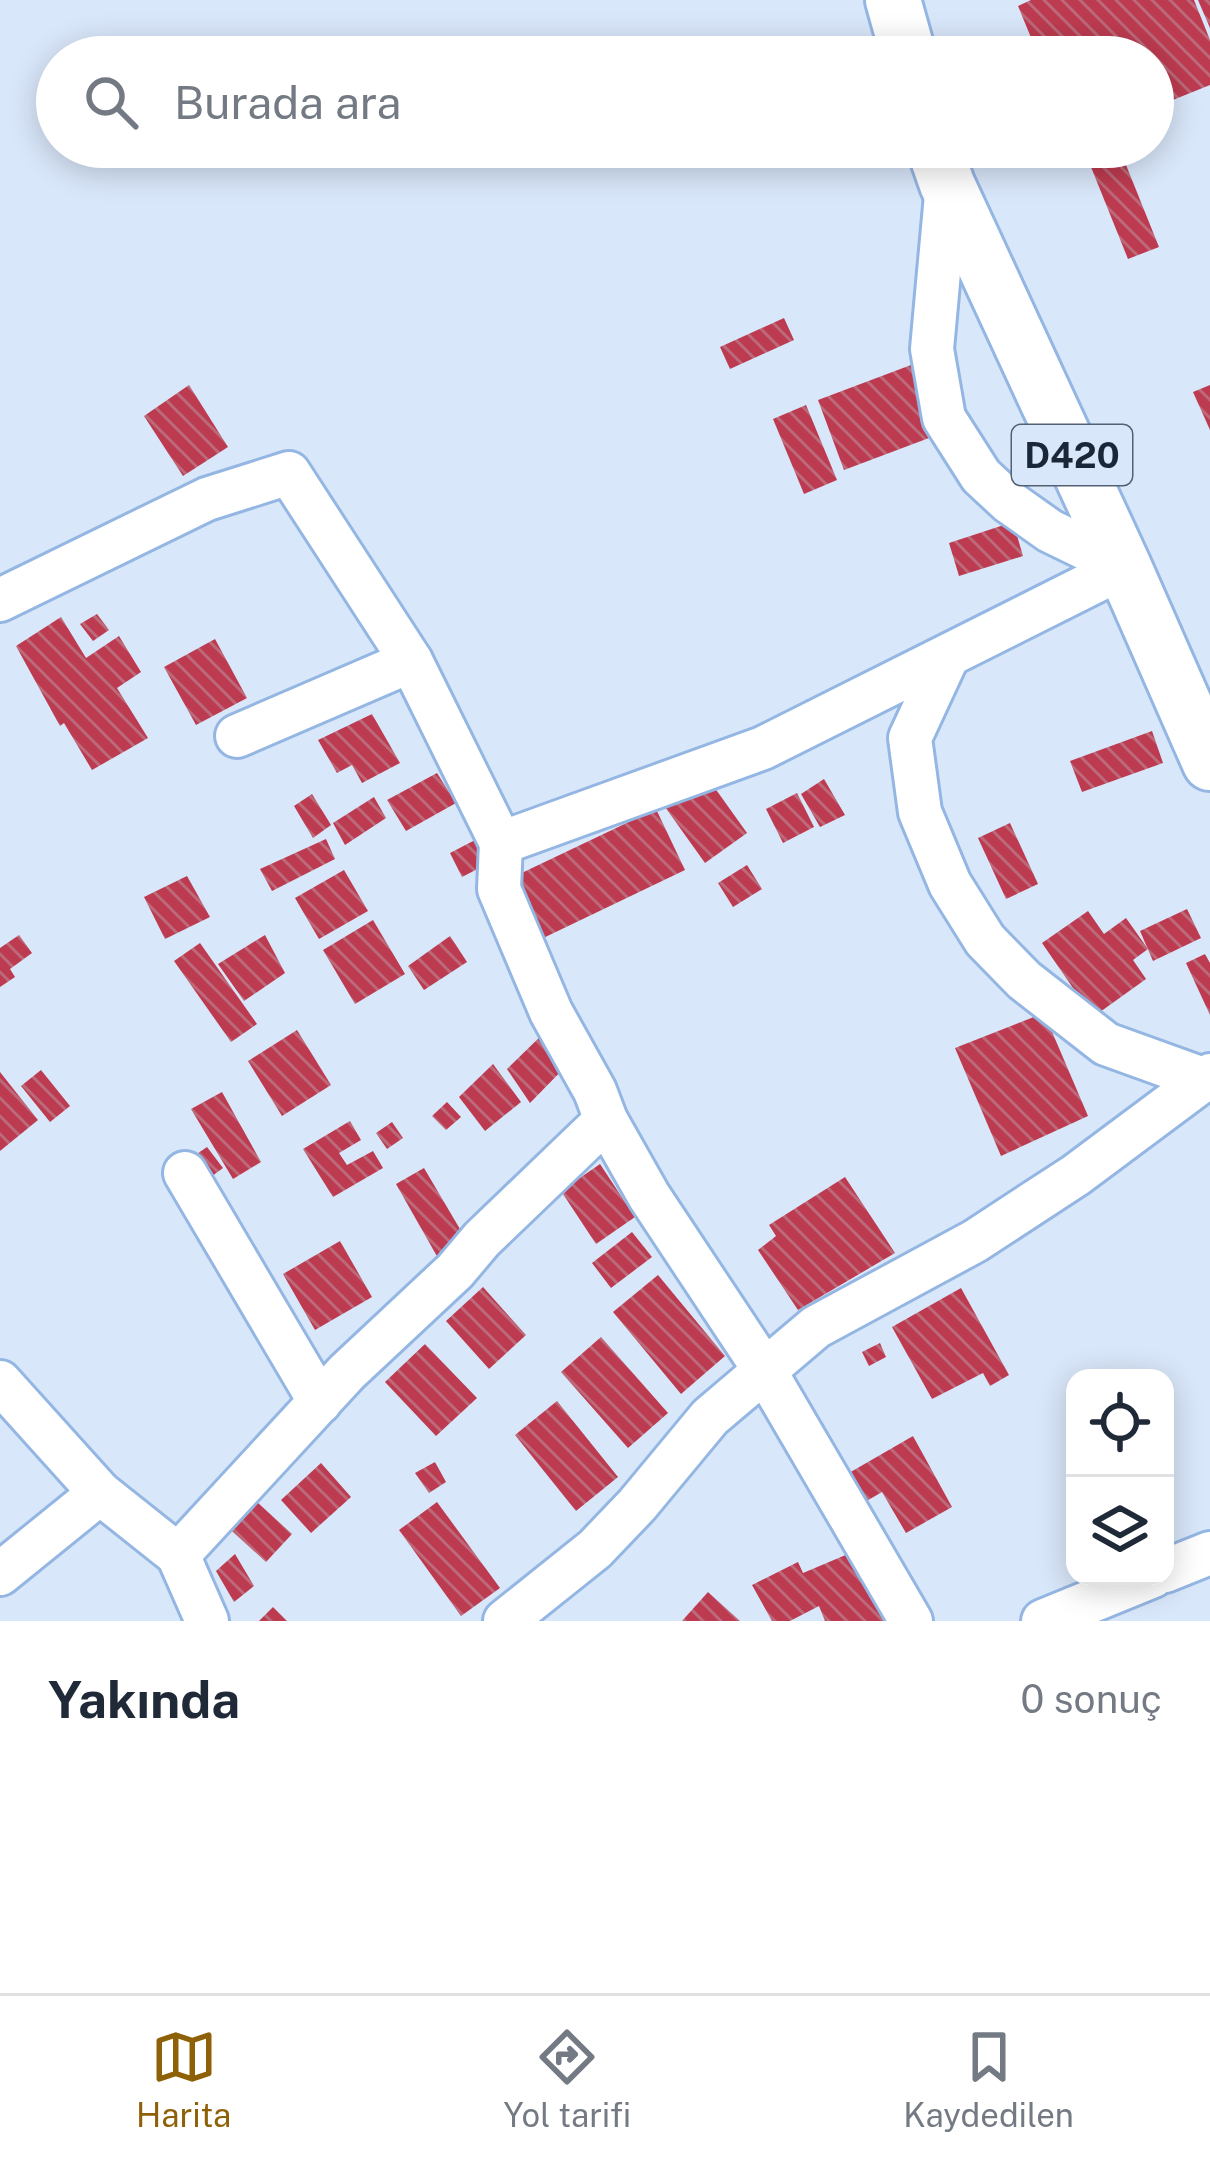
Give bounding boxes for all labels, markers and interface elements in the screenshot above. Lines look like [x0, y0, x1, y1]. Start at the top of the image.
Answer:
search box [36, 36, 1174, 168]
icon: search [78, 69, 144, 135]
text: Burada ara [174, 76, 401, 129]
road number: D420 [1012, 425, 1132, 485]
map controls [1066, 1369, 1174, 1585]
button: locate [1066, 1369, 1174, 1477]
button: layers [1066, 1477, 1174, 1585]
text: Yakında [48, 1670, 240, 1729]
text: 0 sonuç [1021, 1676, 1162, 1722]
tab: Harita [136, 2024, 231, 2134]
tab: Yol tarifi [504, 2024, 631, 2134]
tab: Kaydedilen [903, 2024, 1074, 2134]

